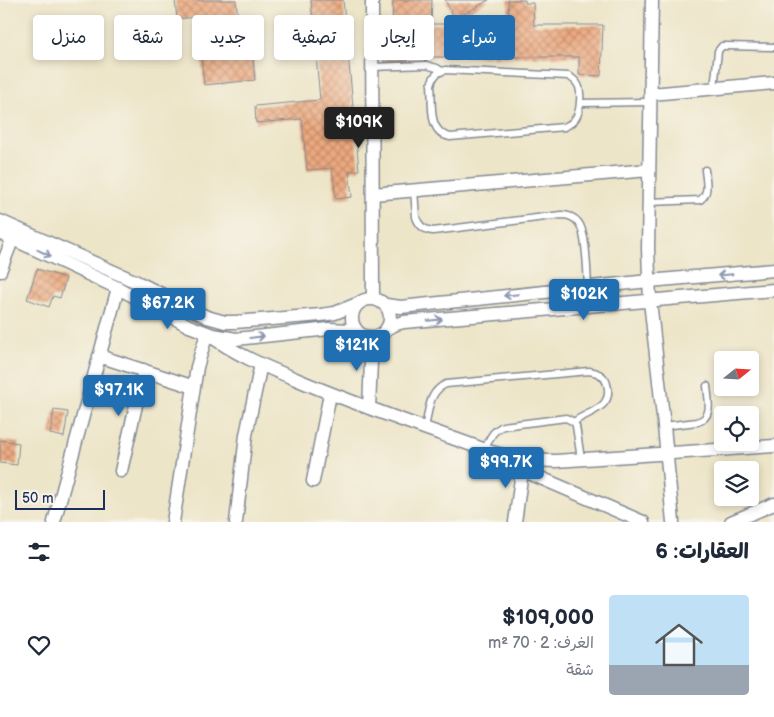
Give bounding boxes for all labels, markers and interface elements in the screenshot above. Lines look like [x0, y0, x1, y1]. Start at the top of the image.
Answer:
chip: منزل [33, 15, 104, 60]
chip: شقة [114, 15, 182, 60]
chip: جديد [192, 15, 264, 60]
chip: تصفية [274, 15, 354, 60]
chip: إيجار [364, 15, 434, 60]
chip: شراء [444, 15, 515, 60]
pin: $109K [324, 106, 394, 149]
text: $109K [335, 113, 383, 132]
one-way arrow [36, 249, 51, 258]
one-way arrow [718, 270, 734, 279]
pin: $102K [549, 278, 619, 321]
text: $102K [560, 285, 608, 304]
pin: $67.2K [127, 288, 209, 330]
one-way arrow [504, 291, 520, 300]
text: $67.2K [141, 294, 195, 313]
one-way arrow [427, 315, 443, 324]
pin: $121K [322, 330, 392, 372]
one-way arrow [249, 332, 265, 342]
text: $121K [335, 336, 379, 355]
north arrow [714, 351, 759, 396]
map controls [714, 351, 759, 506]
pin: $97.1K [78, 374, 160, 417]
text: $97.1K [94, 381, 144, 400]
button: locate [714, 406, 759, 451]
pin: $99.7K [465, 446, 547, 489]
text: $99.7K [480, 453, 532, 472]
button: layers [714, 461, 759, 506]
scale bar [15, 487, 105, 510]
text: 50 m [22, 490, 54, 507]
icon: filters [25, 538, 53, 566]
text: العقارات: 6 [655, 539, 749, 564]
text: $109,000 [502, 605, 594, 630]
icon: home [649, 615, 709, 675]
icon: heart [25, 631, 53, 659]
text: الغرف: 2 · 70 m² [488, 634, 594, 653]
text: شقة [566, 661, 594, 680]

